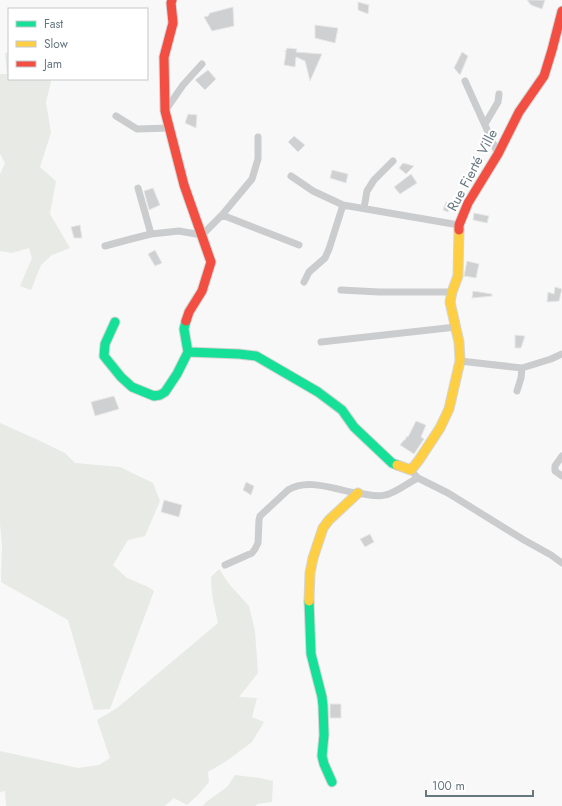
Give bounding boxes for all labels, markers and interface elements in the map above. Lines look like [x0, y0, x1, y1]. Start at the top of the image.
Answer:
legend [8, 8, 148, 80]
text: Fast [44, 15, 63, 33]
text: Slow [44, 35, 69, 53]
text: Jam [42, 55, 62, 73]
street label: Rue Fierté Ville [442, 125, 502, 215]
scale bar [426, 772, 533, 798]
text: 100 m [432, 777, 465, 795]

